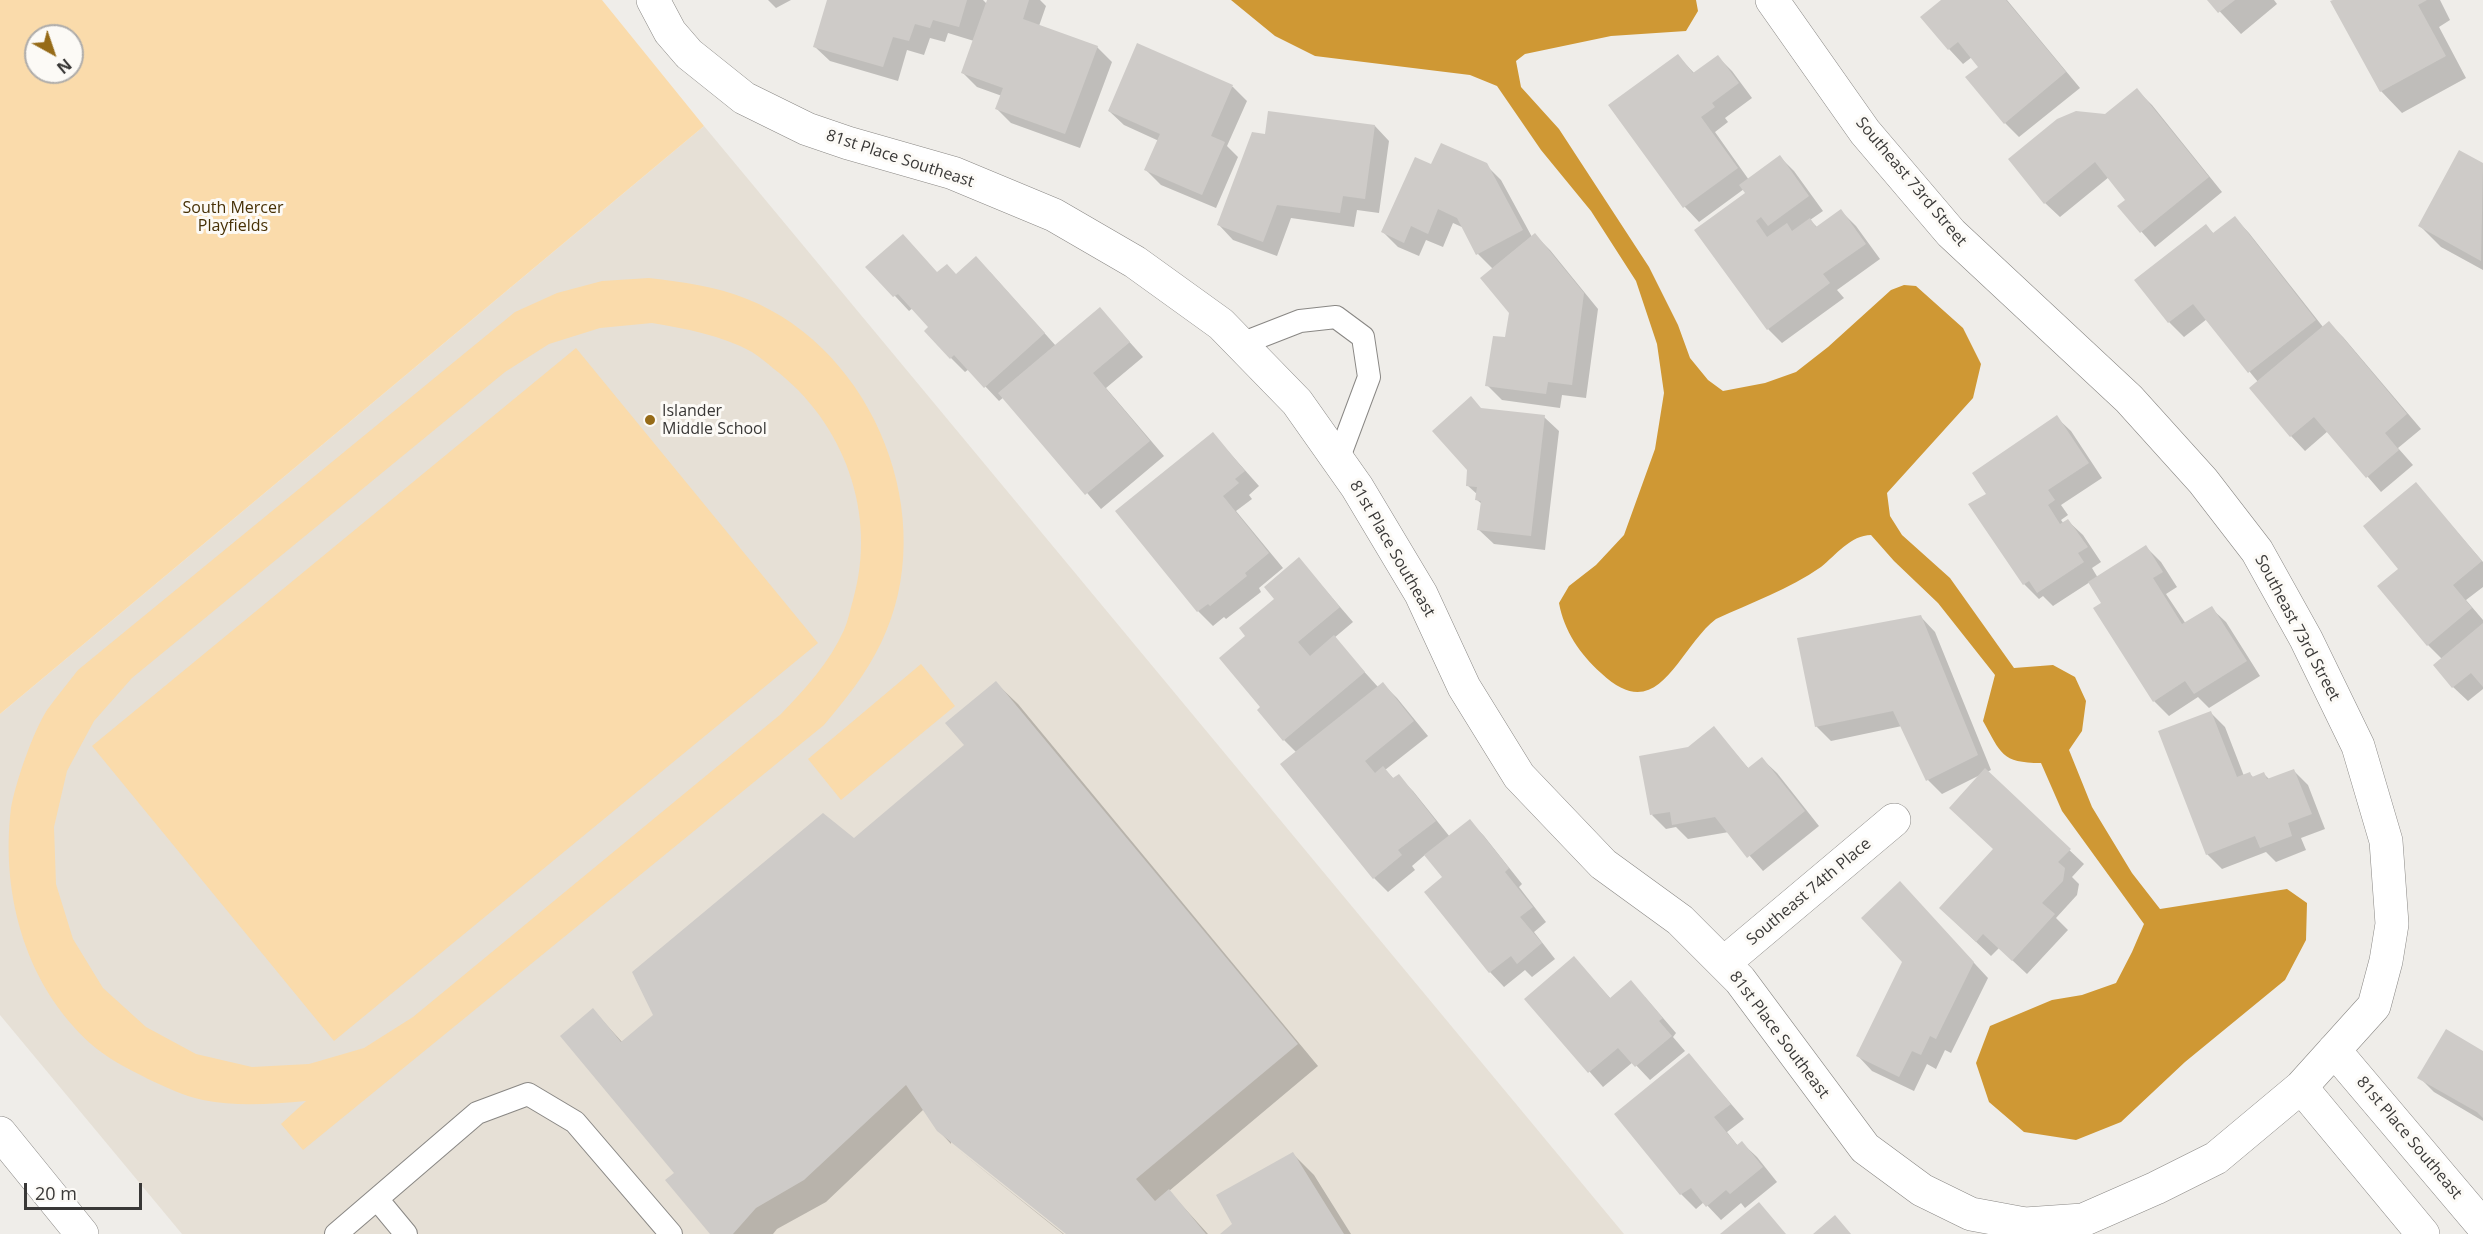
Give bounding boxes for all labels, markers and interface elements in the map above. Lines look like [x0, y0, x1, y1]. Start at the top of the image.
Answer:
north arrow [24, 24, 84, 84]
text: N [52, 54, 76, 79]
street label: Southeast 73rd Street [1851, 114, 1971, 250]
street label: 81st Place Southeast [824, 126, 976, 192]
park label: South Mercer Playfields [183, 198, 283, 236]
place label: Islander Middle School [662, 401, 767, 439]
marker: Islander Middle School [643, 413, 657, 427]
street label: 81st Place Southeast [1345, 477, 1439, 621]
street label: Southeast 73rd Street [2250, 552, 2344, 704]
street label: Southeast 74th Place [1743, 834, 1875, 950]
street label: 81st Place Southeast [1725, 968, 1833, 1102]
street label: 81st Place Southeast [2352, 1073, 2466, 1203]
scale bar [27, 1171, 146, 1209]
text: 20 m [35, 1181, 77, 1205]

